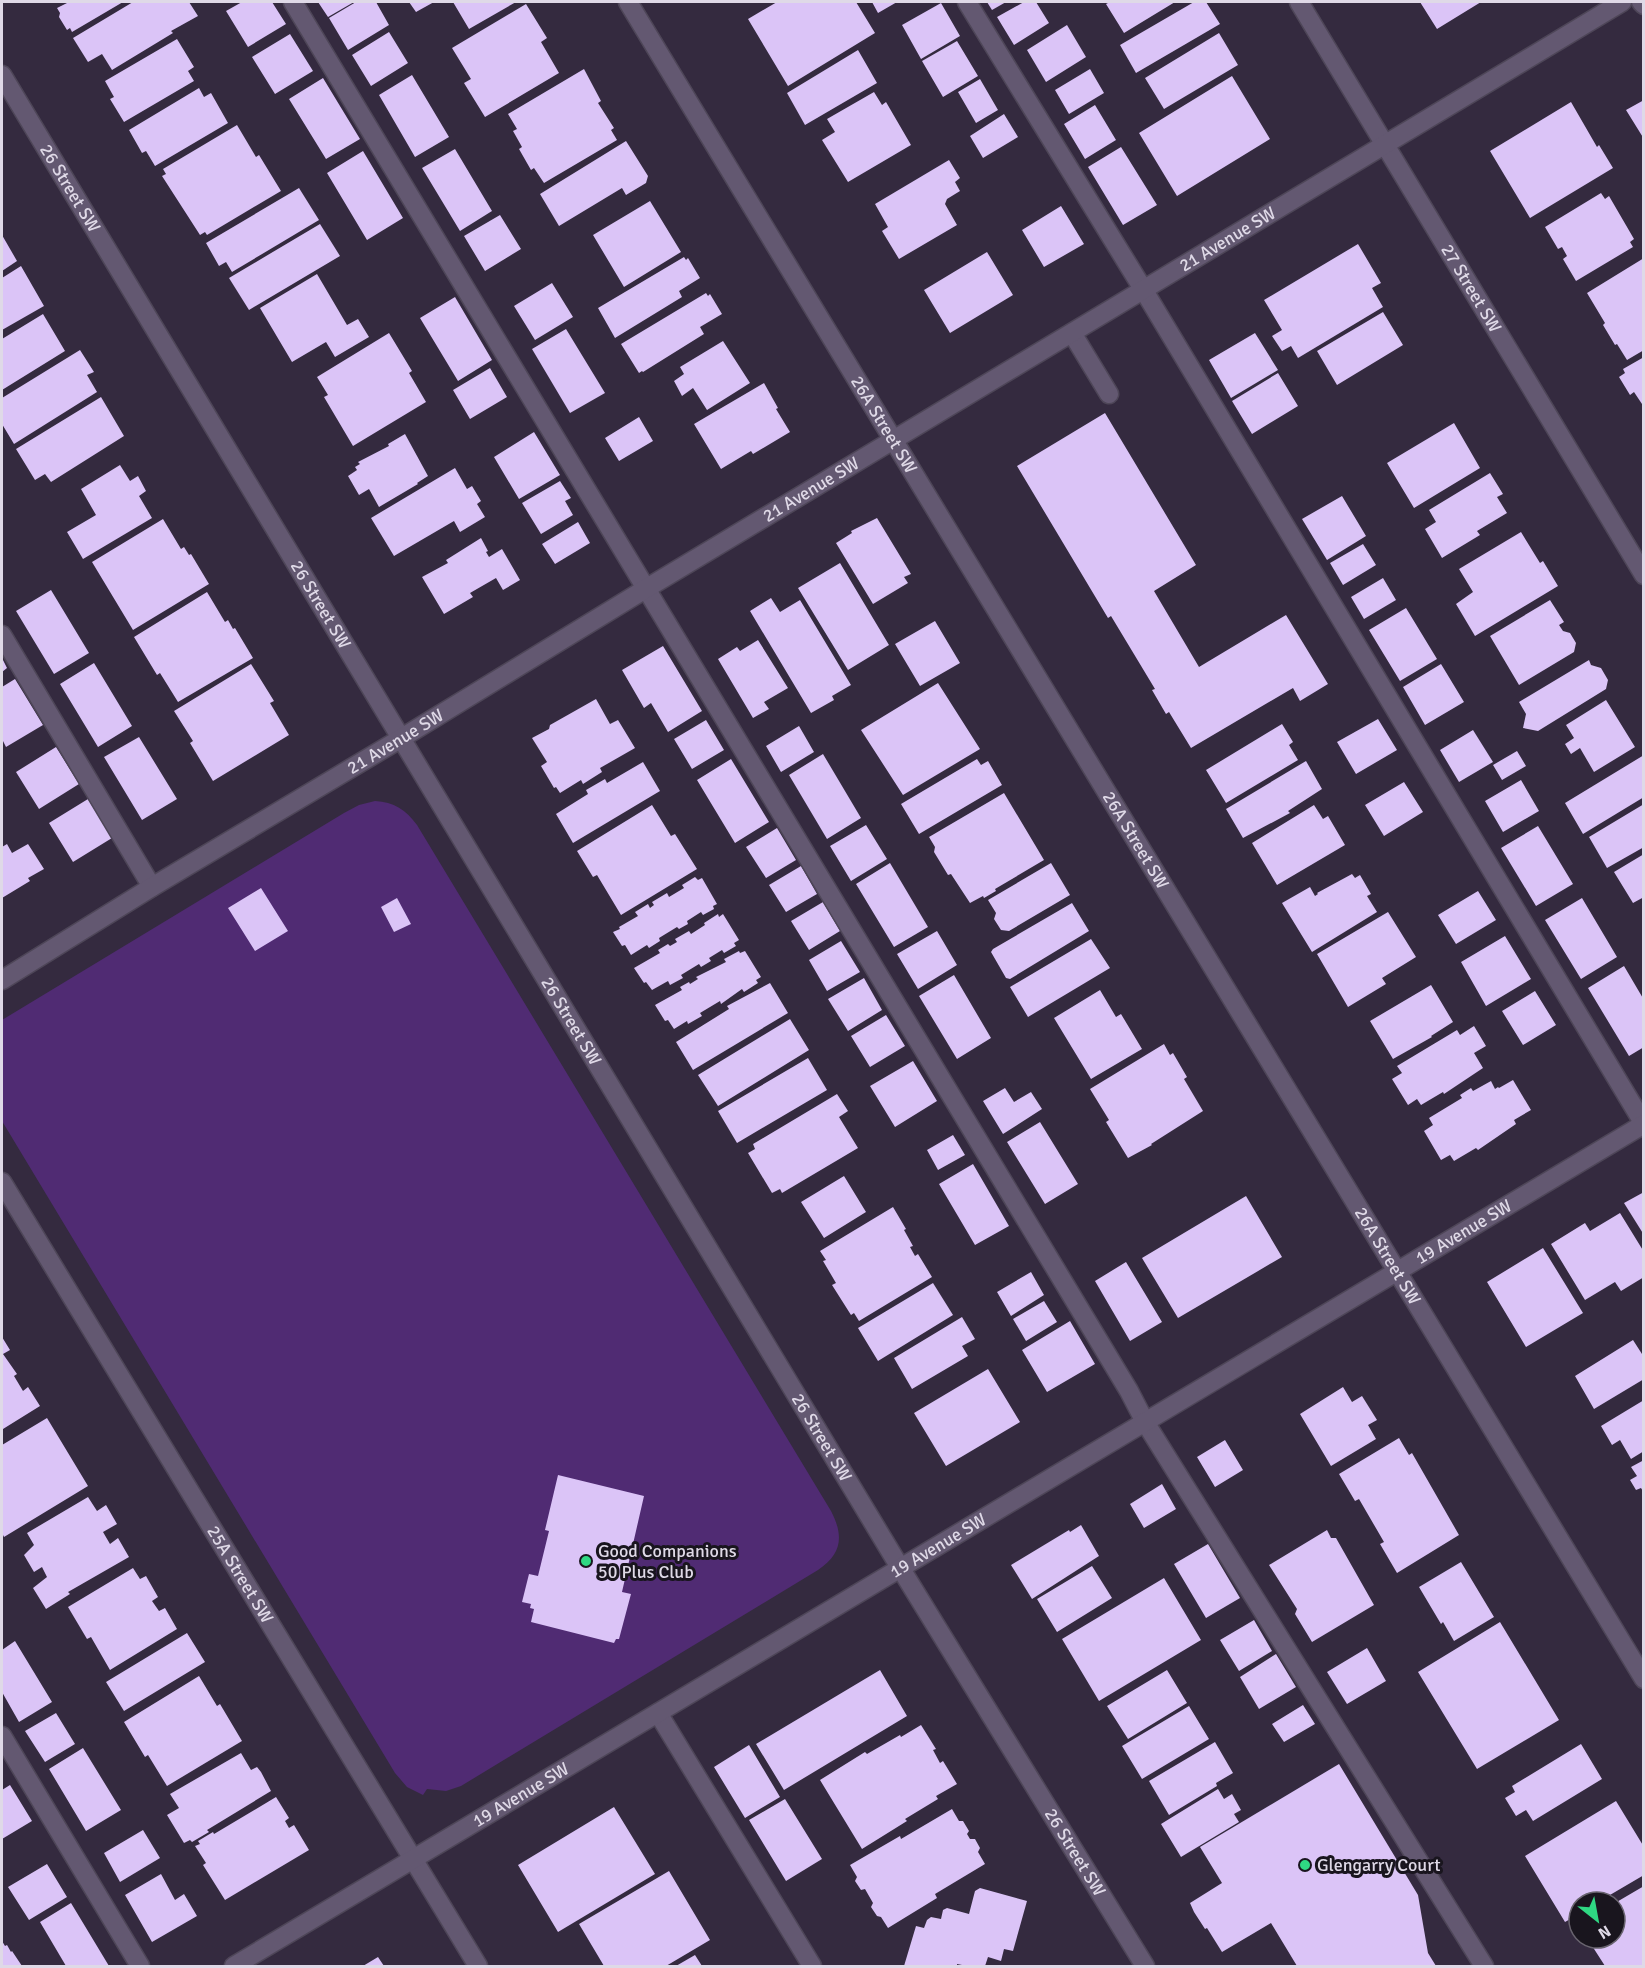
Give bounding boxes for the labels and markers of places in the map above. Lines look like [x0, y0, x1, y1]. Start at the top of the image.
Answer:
place label: Good Companions 50 Plus Club [598, 1540, 737, 1583]
marker: Good Companions 50 Plus Club [579, 1554, 593, 1568]
place label: Glengarry Court [1317, 1854, 1440, 1876]
marker: Glengarry Court [1298, 1858, 1312, 1872]

